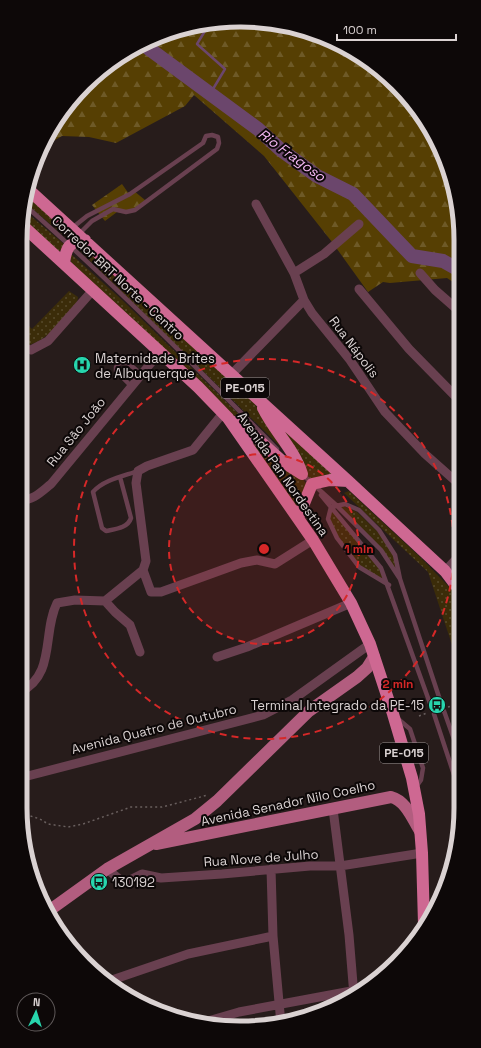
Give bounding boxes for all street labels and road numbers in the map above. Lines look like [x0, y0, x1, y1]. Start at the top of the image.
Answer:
street label: Corredor BRT Norte - Centro [48, 212, 188, 344]
street label: Rua Nápolis [325, 313, 383, 381]
road number: PE-015 [221, 378, 269, 398]
street label: Rua São João [43, 394, 109, 470]
street label: Avenida Pan Nordestina [234, 409, 333, 540]
street label: Avenida Quatro de Outubro [70, 700, 238, 758]
road number: PE-015 [380, 743, 428, 763]
street label: Avenida Senador Nilo Coelho [199, 776, 377, 830]
street label: Rua Nove de Julho [203, 846, 319, 870]

